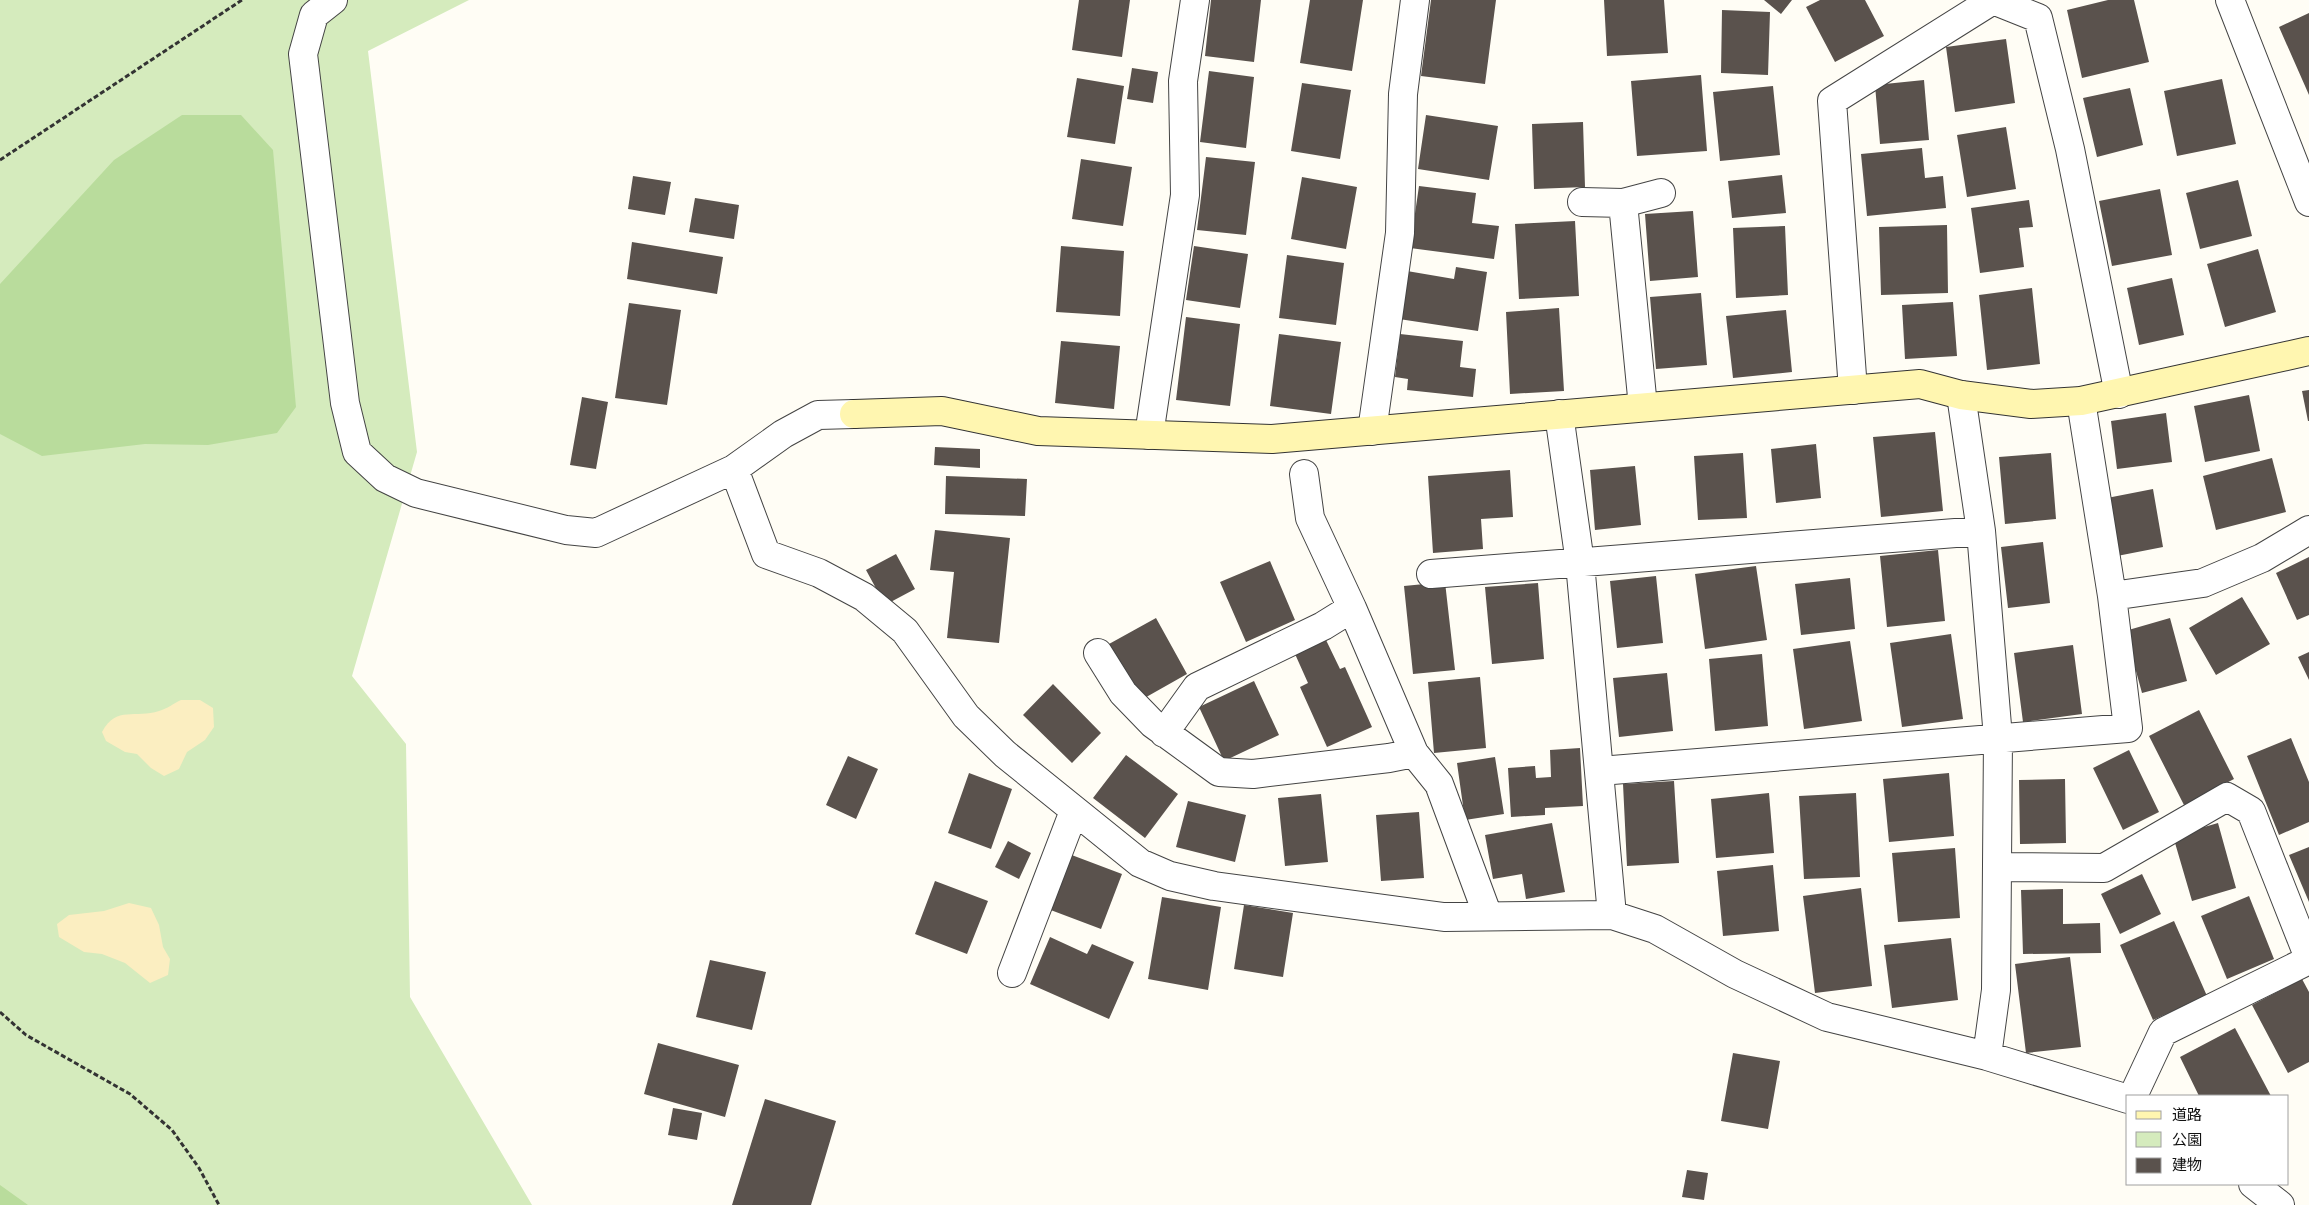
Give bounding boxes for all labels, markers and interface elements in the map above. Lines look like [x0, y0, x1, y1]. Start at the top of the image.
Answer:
legend [2126, 1095, 2289, 1185]
text: 道路 [2172, 1105, 2202, 1124]
text: 公園 [2172, 1130, 2202, 1149]
text: 建物 [2172, 1155, 2202, 1174]

